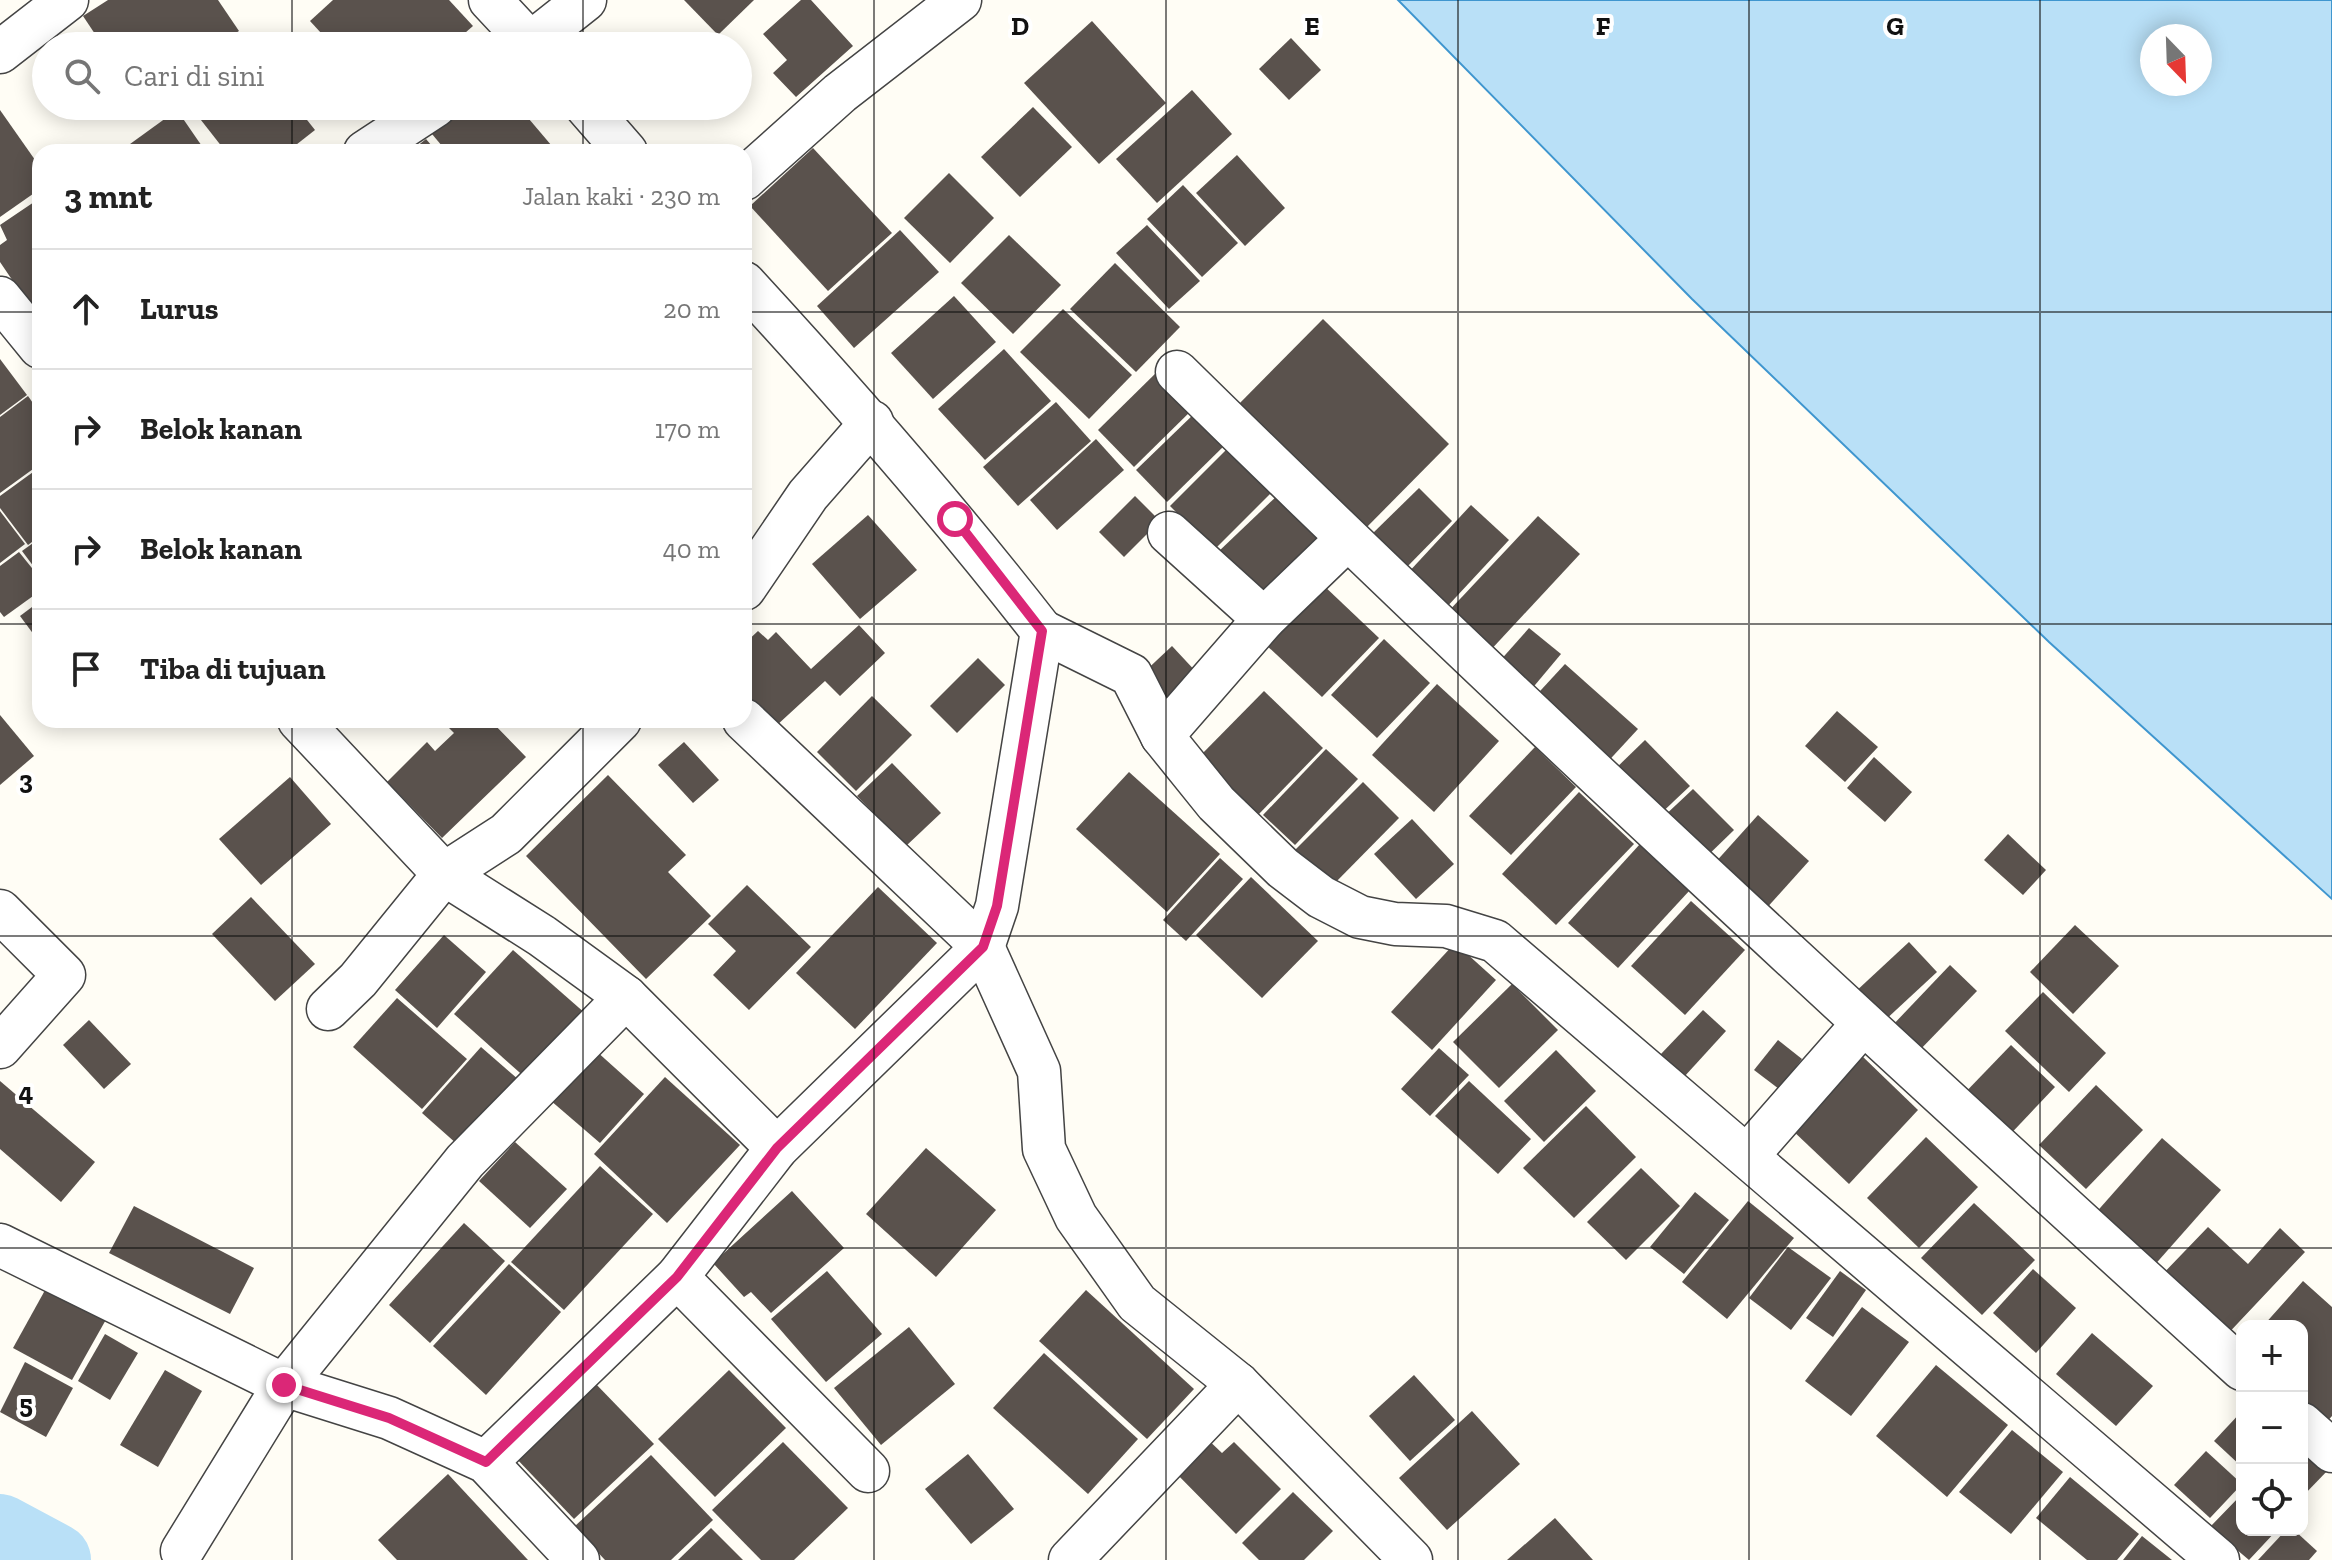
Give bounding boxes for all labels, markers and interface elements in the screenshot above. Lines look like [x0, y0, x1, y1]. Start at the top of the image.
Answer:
text: D [1011, 10, 1029, 42]
text: E [1304, 10, 1320, 42]
text: F [1596, 10, 1611, 42]
text: G [1886, 10, 1904, 42]
north arrow [2140, 24, 2212, 96]
search box [32, 32, 752, 120]
icon: search [60, 54, 104, 98]
text: Cari di sini [124, 58, 265, 94]
text: 3 mnt [64, 176, 152, 217]
text: Jalan kaki · 230 m [522, 180, 720, 212]
icon: ahead [64, 287, 108, 331]
text: Lurus [140, 291, 219, 327]
text: 20 m [663, 293, 720, 325]
icon: right [64, 407, 108, 451]
text: Belok kanan [140, 411, 302, 447]
text: 170 m [655, 413, 720, 445]
route start [937, 501, 973, 537]
icon: right [64, 527, 108, 571]
text: Belok kanan [140, 531, 302, 567]
text: 40 m [663, 533, 720, 565]
icon: arrive [64, 647, 108, 691]
text: Tiba di tujuan [140, 651, 325, 687]
text: 3 [19, 764, 33, 796]
text: 4 [19, 1076, 34, 1108]
map controls [2236, 1320, 2308, 1536]
button: + [2236, 1320, 2308, 1392]
route end [266, 1367, 302, 1403]
text: 5 [19, 1388, 33, 1420]
button: − [2236, 1392, 2308, 1464]
button: locate [2236, 1464, 2308, 1536]

